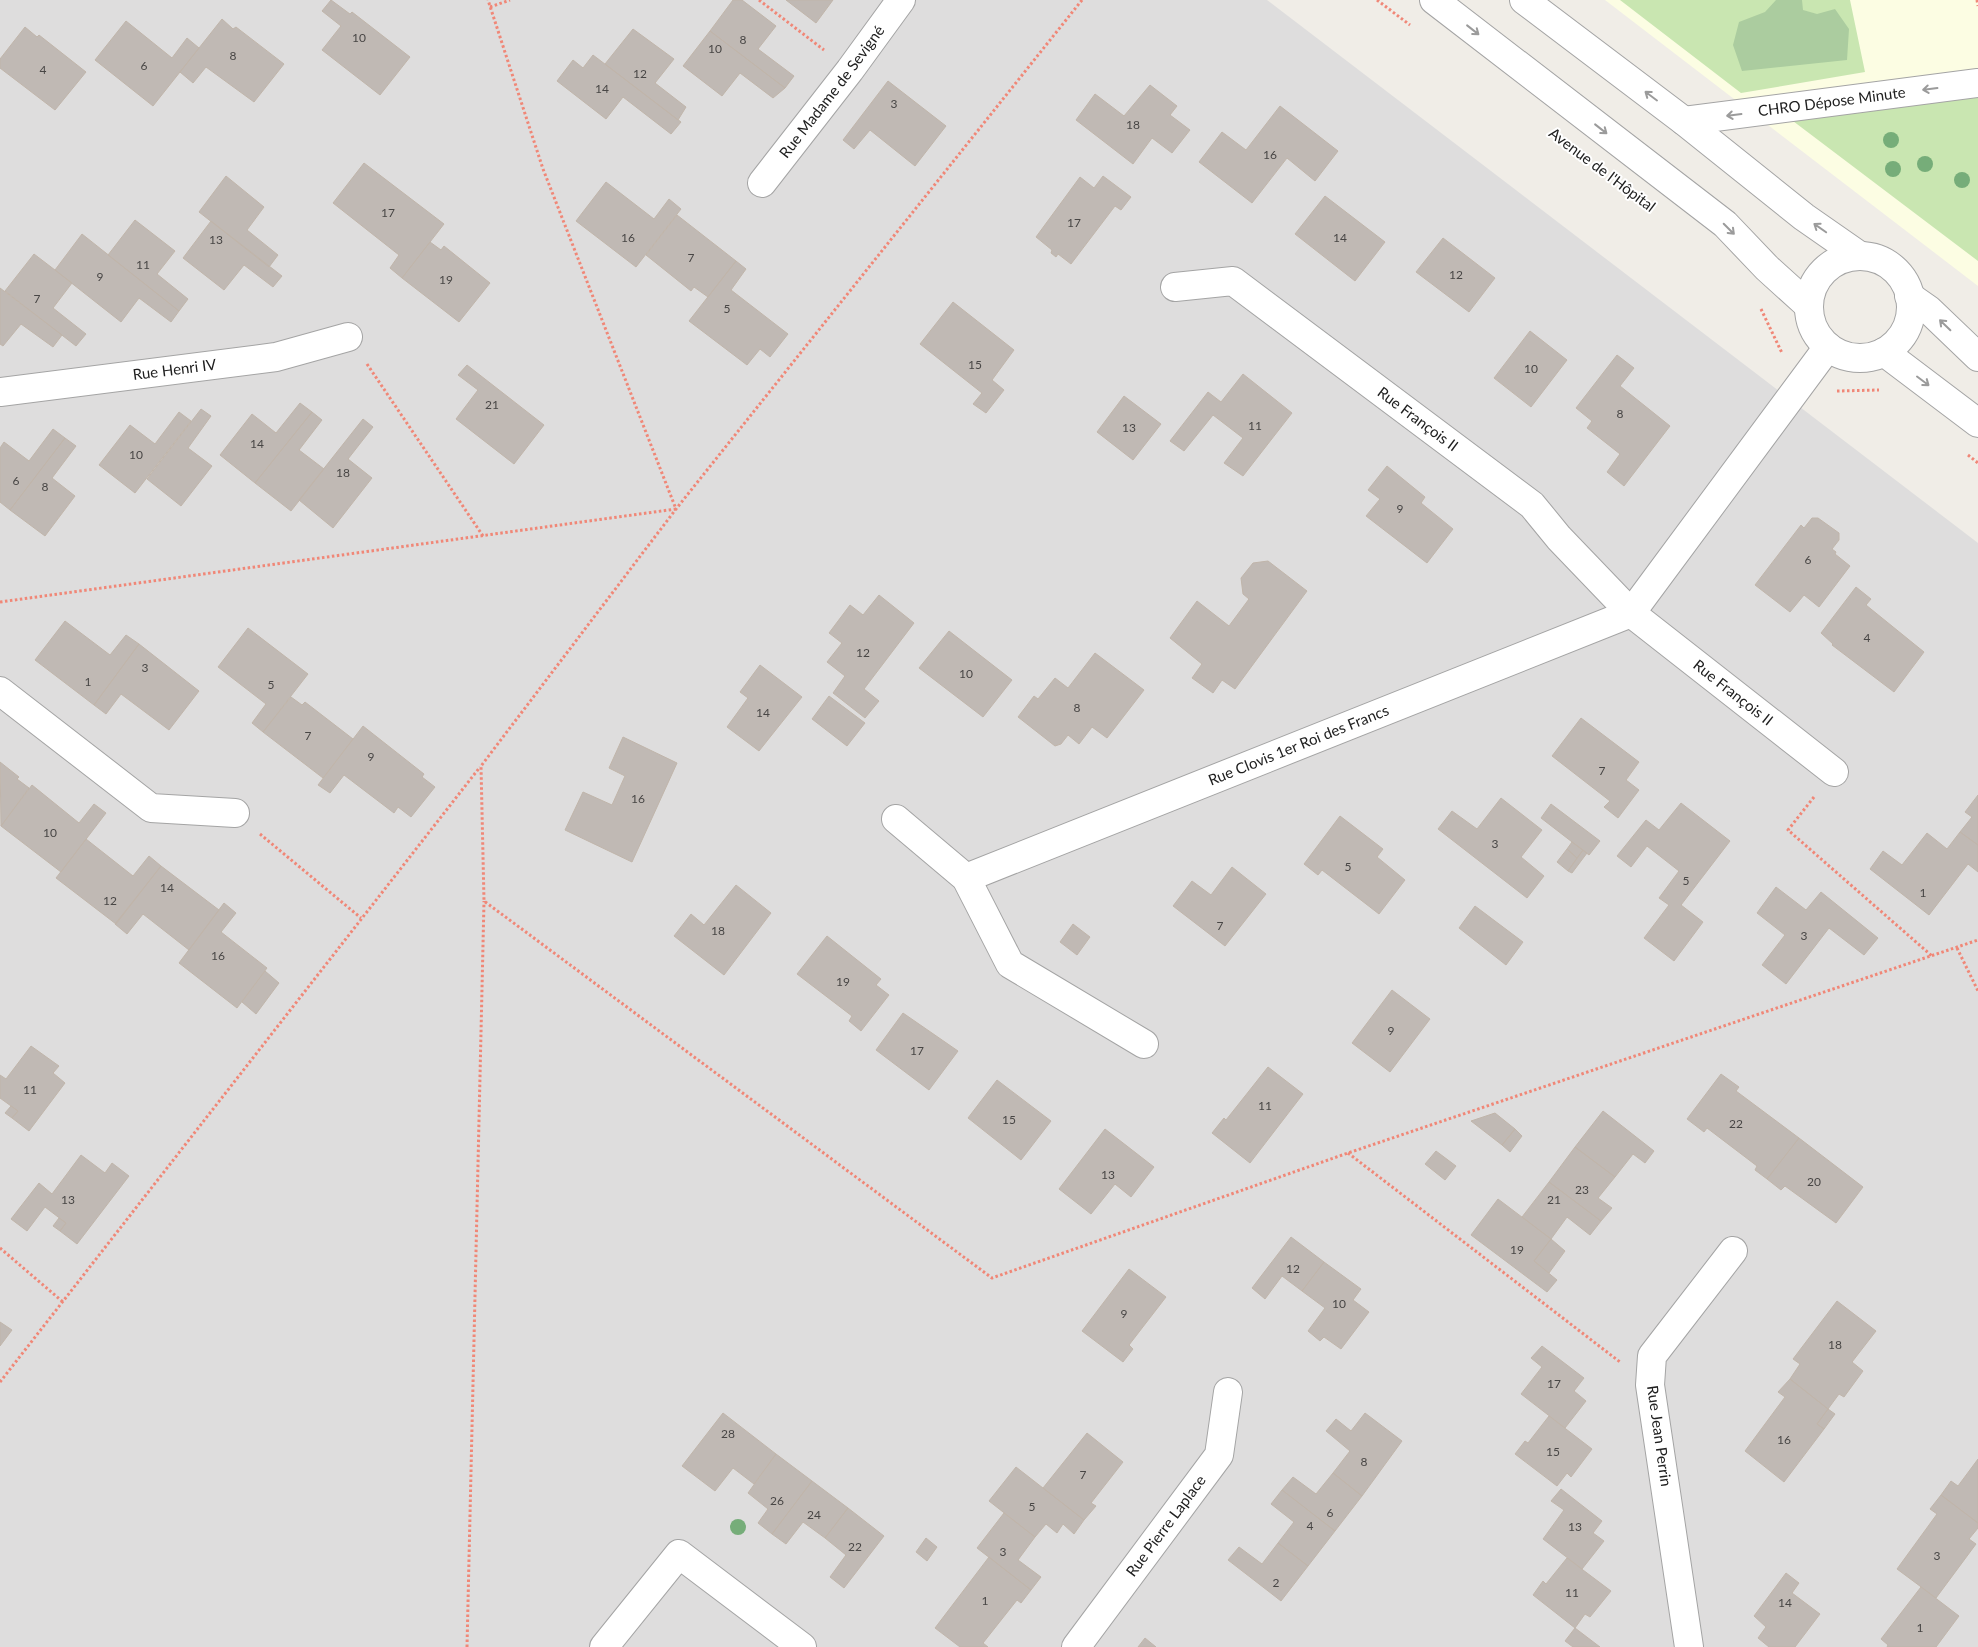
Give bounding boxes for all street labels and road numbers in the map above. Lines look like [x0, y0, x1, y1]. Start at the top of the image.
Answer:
street label: Rue Madame de Sevigné [775, 21, 888, 161]
street label: CHRO Dépose Minute [1757, 82, 1907, 119]
street label: Avenue de l'Hôpital [1546, 123, 1659, 215]
street label: Rue Henri IV [132, 355, 218, 383]
street label: Rue François II [1374, 382, 1462, 455]
street label: Rue François II [1690, 655, 1777, 729]
street label: Rue Clovis 1er Roi des Francs [1205, 701, 1391, 789]
street label: Rue Jean Perrin [1644, 1384, 1676, 1488]
street label: Rue Pierre Laplace [1122, 1471, 1209, 1579]

